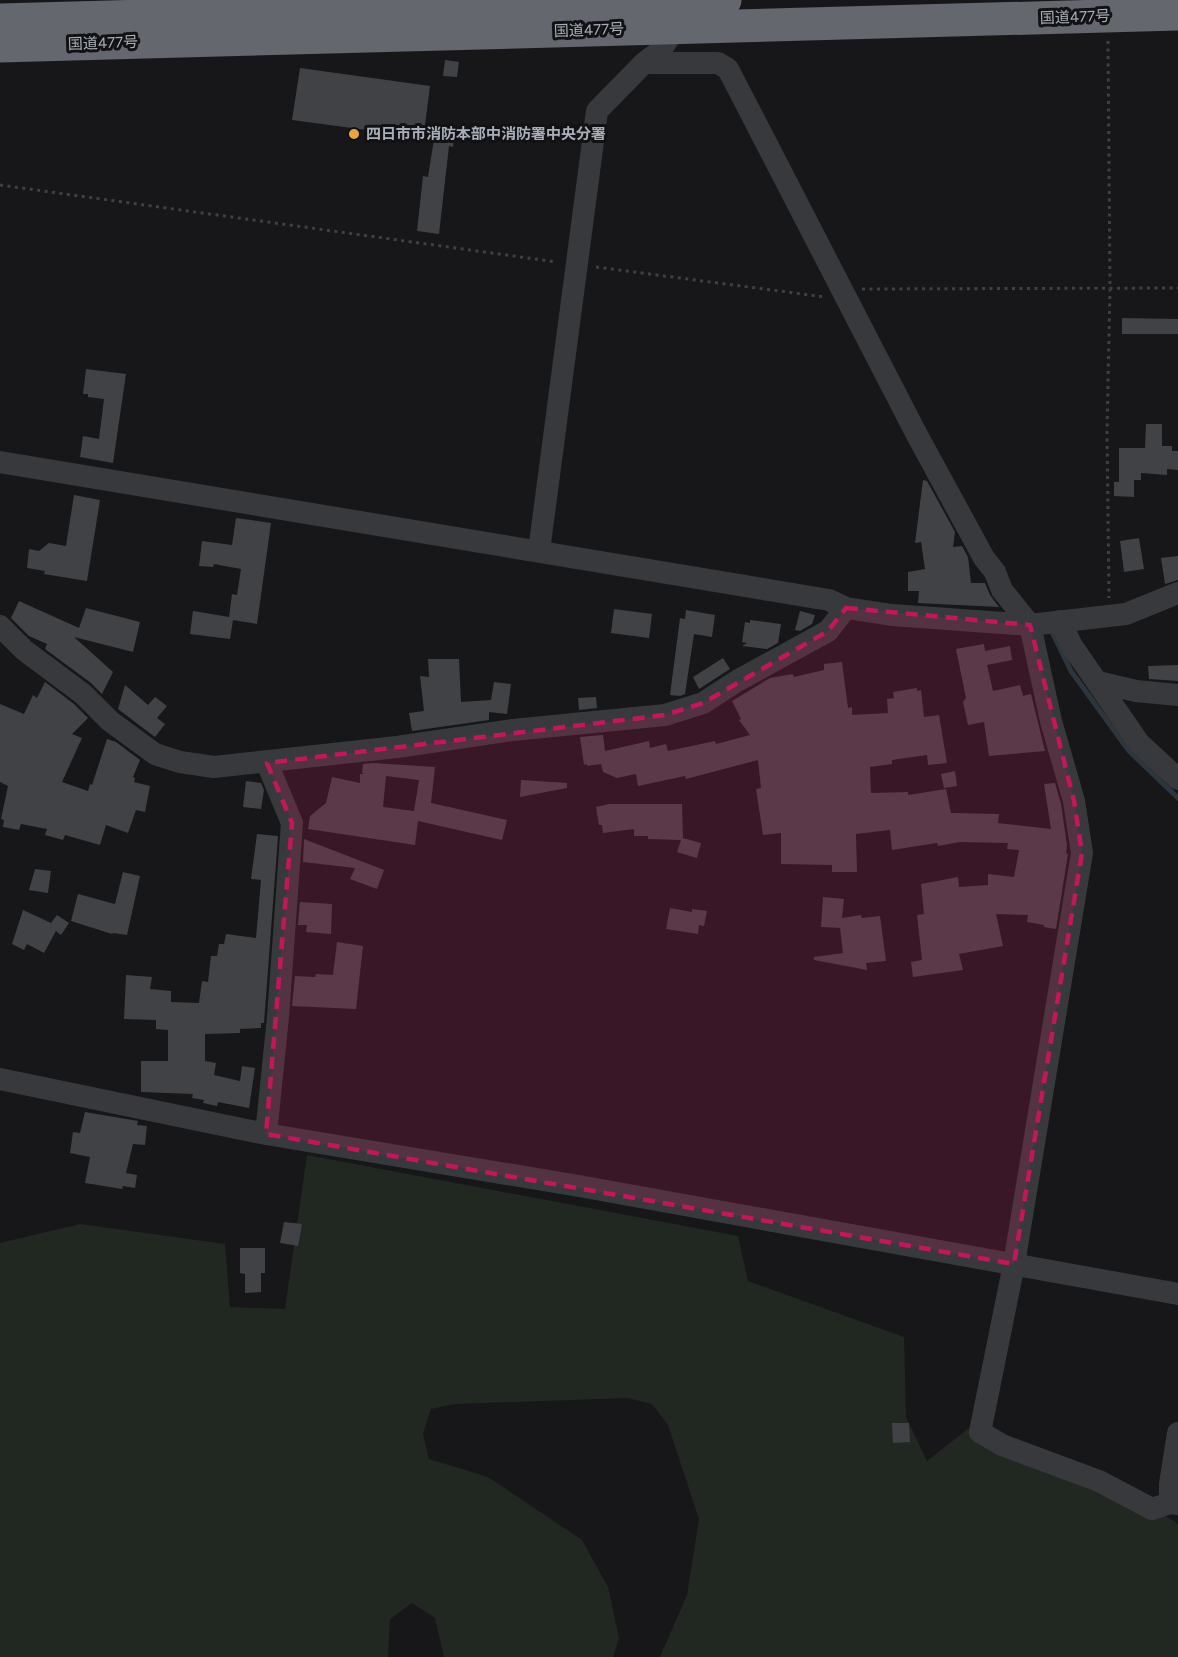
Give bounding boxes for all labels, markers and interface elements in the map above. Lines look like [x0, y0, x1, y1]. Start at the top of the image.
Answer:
street label: 国道477号 [1039, 7, 1111, 27]
street label: 国道477号 [553, 20, 625, 40]
street label: 国道477号 [67, 33, 139, 53]
place label: 四日市市消防本部中消防署中央分署 [366, 125, 606, 143]
marker: 四日市市消防本部中消防署中央分署 [347, 127, 361, 141]

